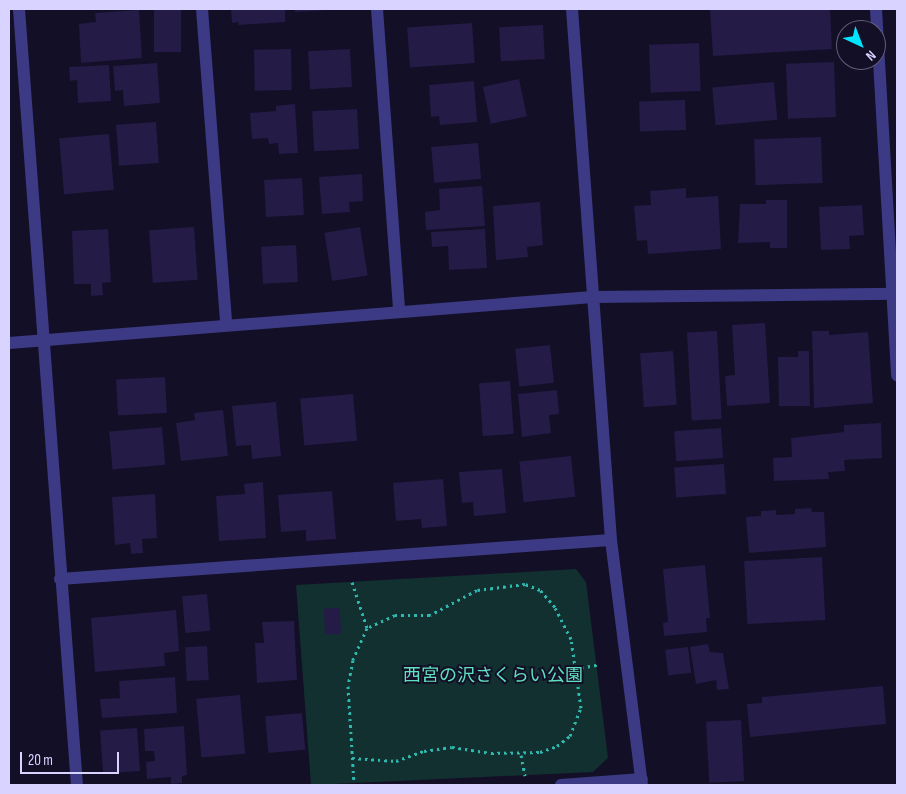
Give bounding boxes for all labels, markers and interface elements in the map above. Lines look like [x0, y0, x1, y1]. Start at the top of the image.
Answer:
north arrow [836, 20, 886, 70]
text: N [862, 47, 879, 64]
park label: 西宮の沢さくらい公園 [403, 665, 583, 687]
scale bar [22, 742, 121, 774]
text: 20 m [28, 751, 53, 770]

